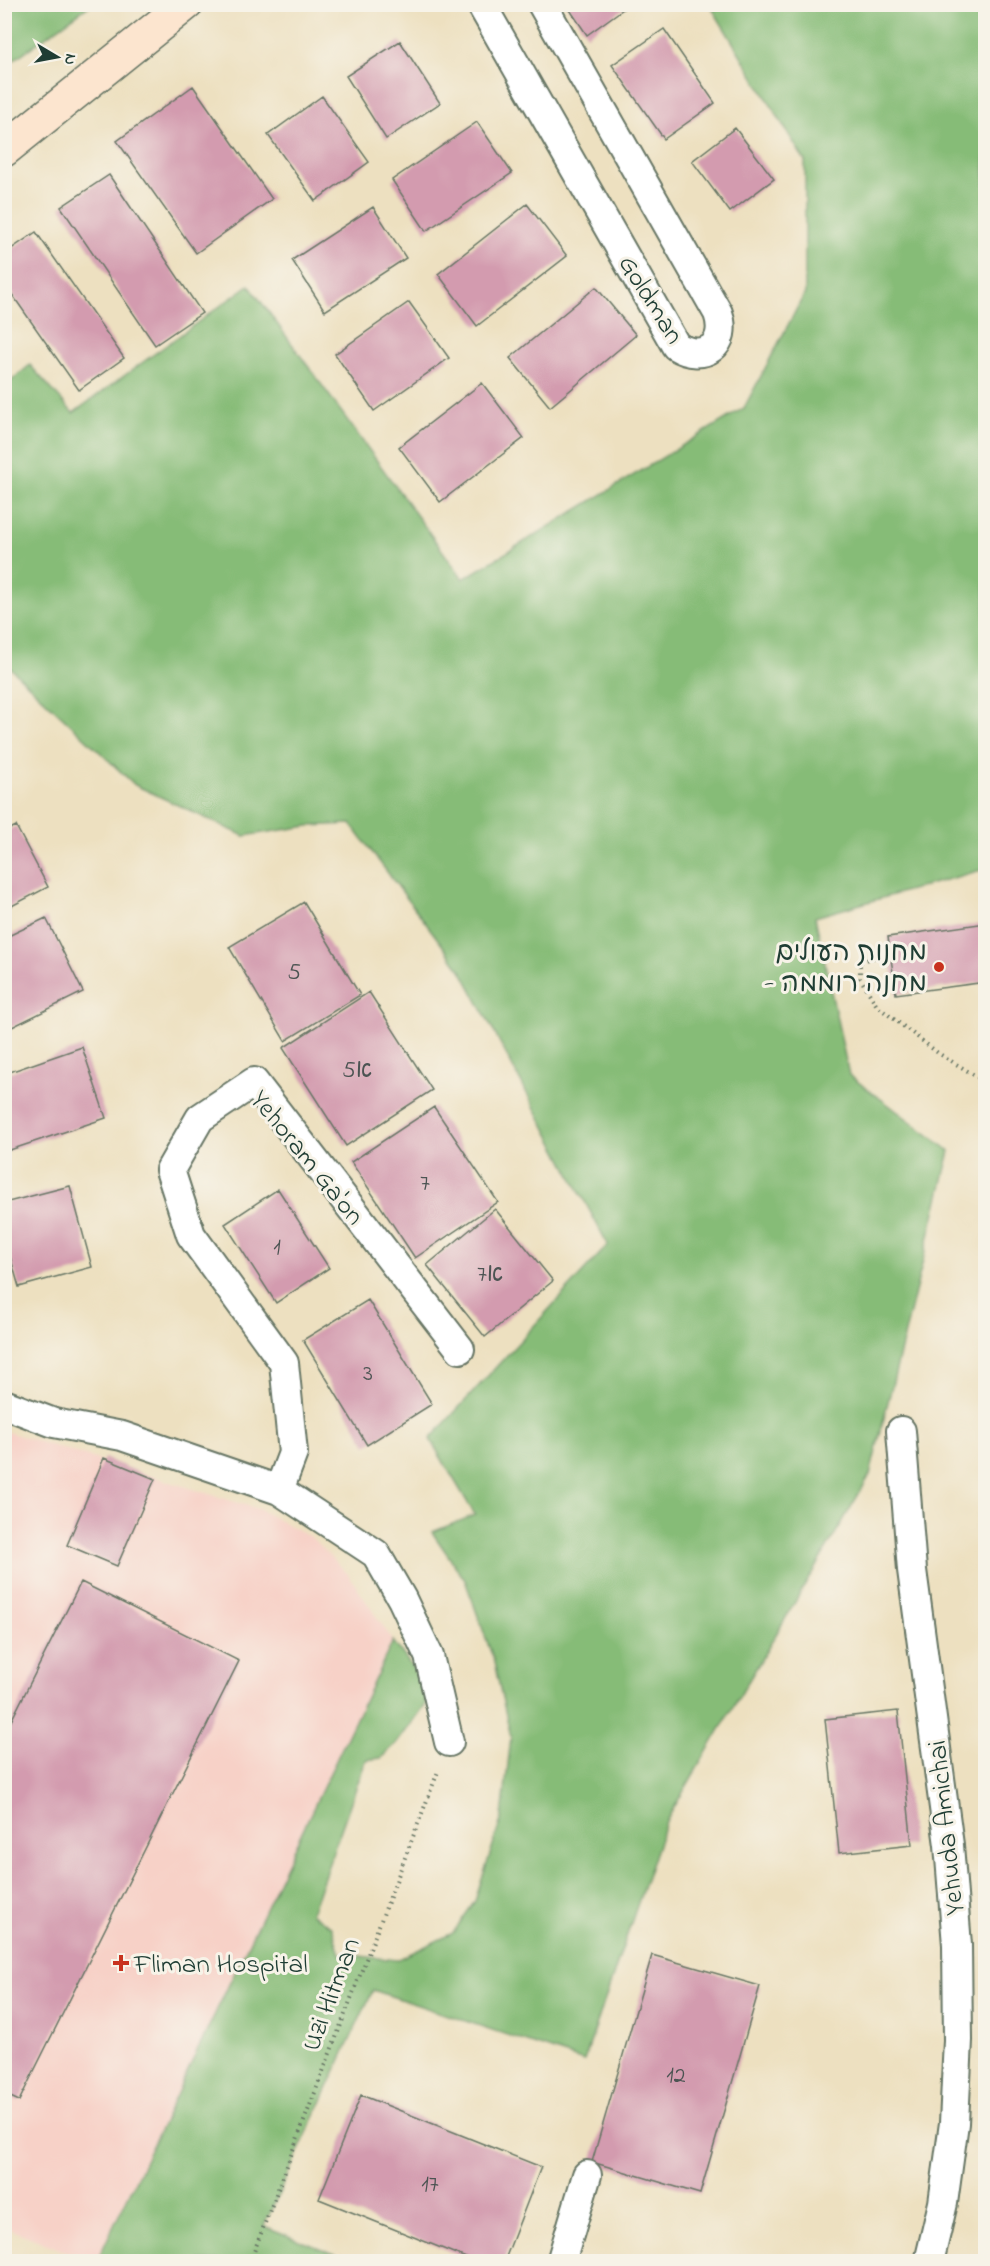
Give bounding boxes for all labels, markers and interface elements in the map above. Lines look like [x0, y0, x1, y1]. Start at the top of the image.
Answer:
north arrow [27, 27, 87, 87]
text: N [57, 52, 83, 67]
street label: Goldman [607, 248, 693, 353]
place label: מחנות העולים - מחנה רוממה [764, 934, 927, 1004]
house number: 5 [287, 956, 301, 991]
marker: מחנות העולים - מחנה רוממה [932, 960, 946, 974]
house number: 5א [342, 1054, 372, 1089]
street label: Yehoram Ga'on [239, 1083, 373, 1234]
house number: 7 [420, 1167, 430, 1202]
house number: 1 [273, 1231, 281, 1266]
house number: 7א [477, 1258, 503, 1293]
house number: 3 [363, 1357, 373, 1392]
street label: Yehuda Amichai [919, 1738, 976, 1917]
street label: Uzi Hitman [293, 1933, 372, 2057]
place label: Fliman Hospital [133, 1946, 308, 1985]
marker: Fliman Hospital [112, 1954, 130, 1972]
house number: 12 [666, 2059, 686, 2094]
house number: 17 [421, 2168, 439, 2203]

